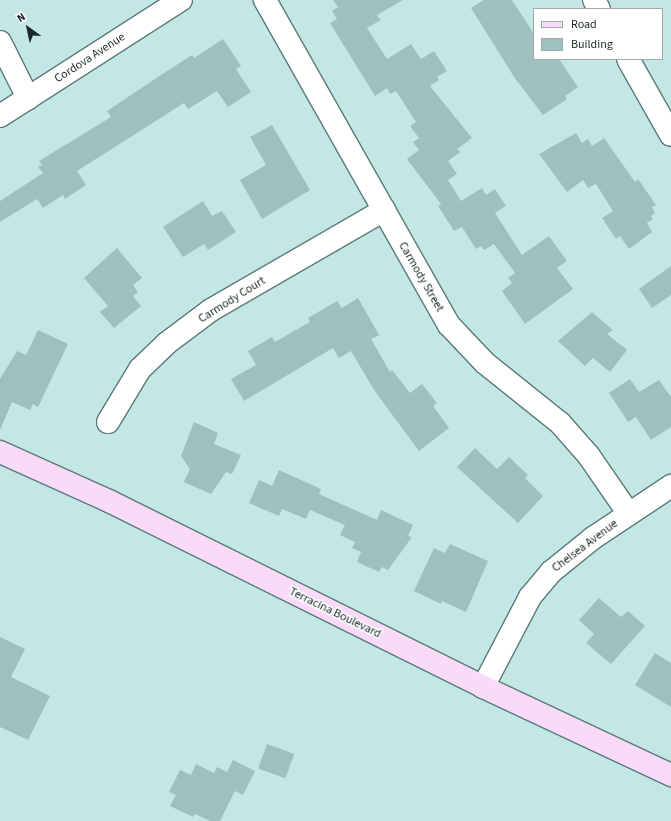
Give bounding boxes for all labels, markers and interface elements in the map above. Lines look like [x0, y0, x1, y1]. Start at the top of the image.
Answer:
north arrow [8, 8, 48, 48]
legend [533, 8, 663, 60]
text: N [14, 9, 28, 26]
text: Road [571, 16, 597, 33]
street label: Cordova Avenue [52, 30, 128, 86]
text: Building [571, 36, 613, 53]
street label: Carmody Street [395, 240, 447, 314]
street label: Carmody Court [196, 274, 268, 326]
street label: Chelsea Avenue [549, 517, 621, 575]
street label: Terracina Boulevard [287, 585, 383, 641]

